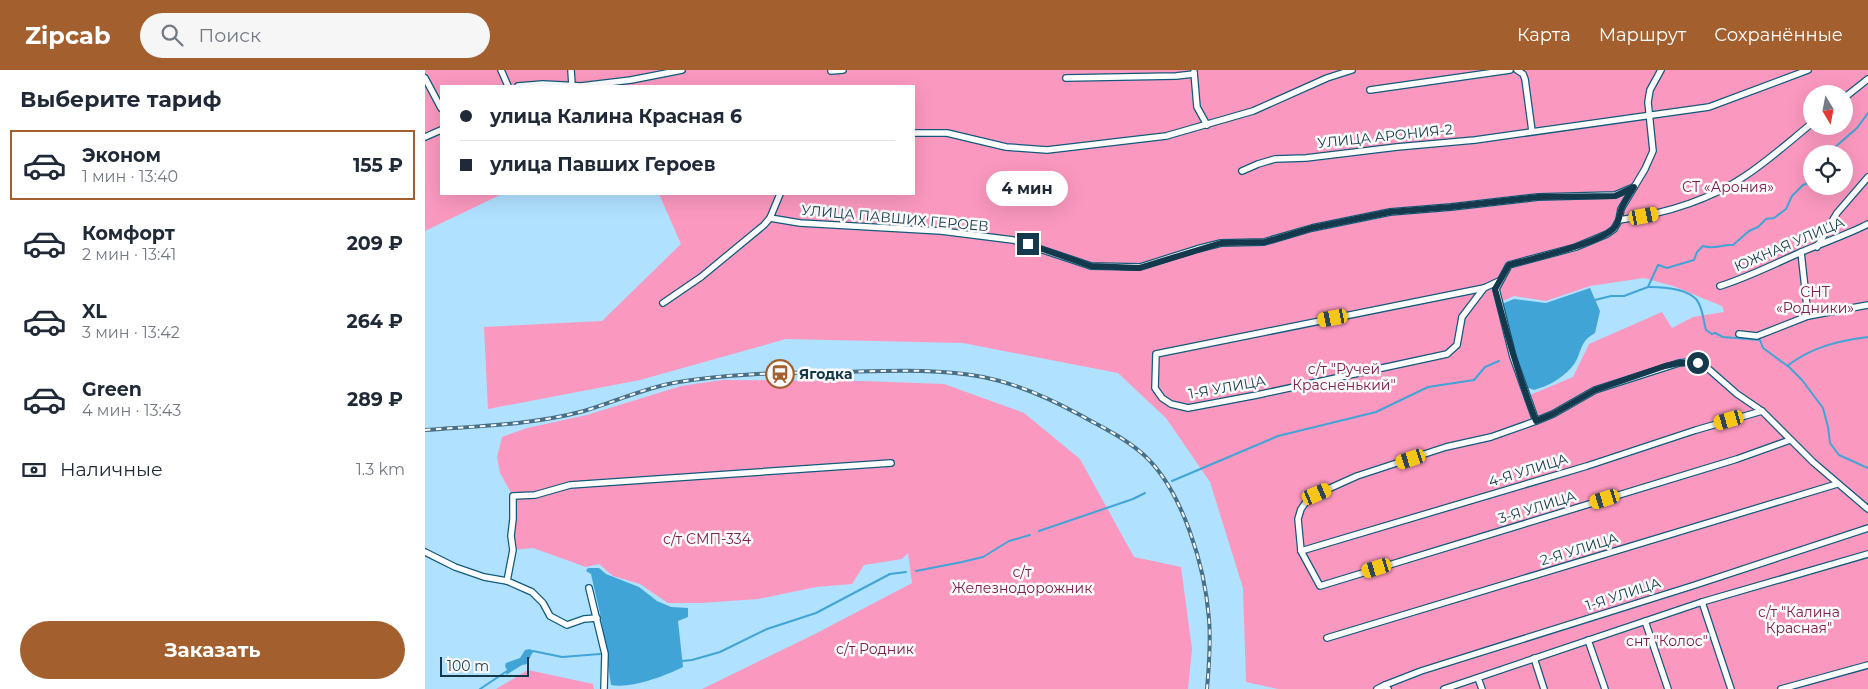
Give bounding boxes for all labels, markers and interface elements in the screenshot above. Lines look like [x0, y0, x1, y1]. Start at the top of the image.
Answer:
search box [140, 13, 490, 58]
text: Zipcab [25, 21, 110, 50]
icon: search [158, 21, 186, 49]
text: Поиск [198, 24, 261, 47]
text: Карта [1517, 24, 1571, 46]
text: Маршрут [1599, 24, 1686, 46]
text: Сохранённые [1714, 24, 1843, 46]
north arrow [1803, 85, 1853, 135]
map controls [1803, 85, 1853, 195]
text: Выберите тариф [20, 86, 221, 113]
text: улица Калина Красная 6 [490, 105, 742, 128]
street label: УЛИЦА АРОНИЯ-2 [1317, 120, 1454, 152]
icon: car [22, 143, 67, 188]
text: Эконом [82, 144, 161, 167]
button: locate [1803, 145, 1853, 195]
text: улица Павших Героев [490, 153, 716, 176]
text: 155 ₽ [353, 154, 403, 177]
text: 1 мин · 13:40 [82, 167, 178, 186]
callout: 4 мин [987, 171, 1069, 206]
park label: СТ «Арония» [1682, 178, 1774, 196]
text: 4 мин [1001, 179, 1053, 198]
street label: УЛИЦА ПАВШИХ ГЕРОЕВ [801, 201, 989, 235]
car [1627, 206, 1660, 226]
street label: ЮЖНАЯ УЛИЦА [1731, 212, 1847, 275]
icon: car [22, 221, 67, 266]
text: Комфорт [82, 222, 175, 245]
text: 209 ₽ [347, 232, 403, 255]
route end [1017, 233, 1039, 255]
text: 2 мин · 13:41 [82, 245, 176, 264]
park label: СНТ «Родники» [1776, 283, 1854, 317]
icon: car [22, 299, 67, 344]
text: XL [82, 300, 107, 323]
car [1316, 308, 1349, 328]
text: 264 ₽ [346, 310, 403, 333]
text: 3 мин · 13:42 [82, 323, 180, 342]
route start [1687, 352, 1709, 374]
station icon: Ягодка [765, 359, 795, 389]
park label: с/т "Ручей Красненький" [1292, 360, 1396, 394]
place label: Ягодка [799, 365, 852, 383]
street label: 1-Я УЛИЦА [1187, 371, 1267, 403]
icon: car [22, 377, 67, 422]
text: Green [82, 378, 142, 401]
text: 289 ₽ [347, 388, 403, 411]
text: 4 мин · 13:43 [82, 401, 181, 420]
car [1712, 409, 1745, 431]
car [1394, 447, 1427, 471]
street label: 4-Я УЛИЦА [1486, 449, 1570, 491]
icon: cash [20, 456, 48, 484]
text: Наличные [60, 458, 163, 481]
text: 1.3 km [356, 460, 405, 479]
car [1300, 481, 1333, 507]
street label: 3-Я УЛИЦА [1496, 486, 1579, 527]
car [1588, 487, 1621, 511]
street label: 2-Я УЛИЦА [1538, 528, 1621, 569]
park label: с/т СМП-334 [663, 530, 752, 548]
car [1360, 556, 1393, 580]
park label: с/т Железнодорожник [952, 563, 1092, 597]
street label: 1-Я УЛИЦА [1583, 573, 1663, 615]
park label: с/т "Калина Красная" [1758, 603, 1840, 637]
button: Заказать [20, 621, 405, 679]
park label: снт "Колос" [1626, 632, 1708, 650]
park label: с/т Родник [836, 640, 914, 658]
scale bar [440, 654, 529, 677]
text: 100 m [447, 657, 489, 675]

